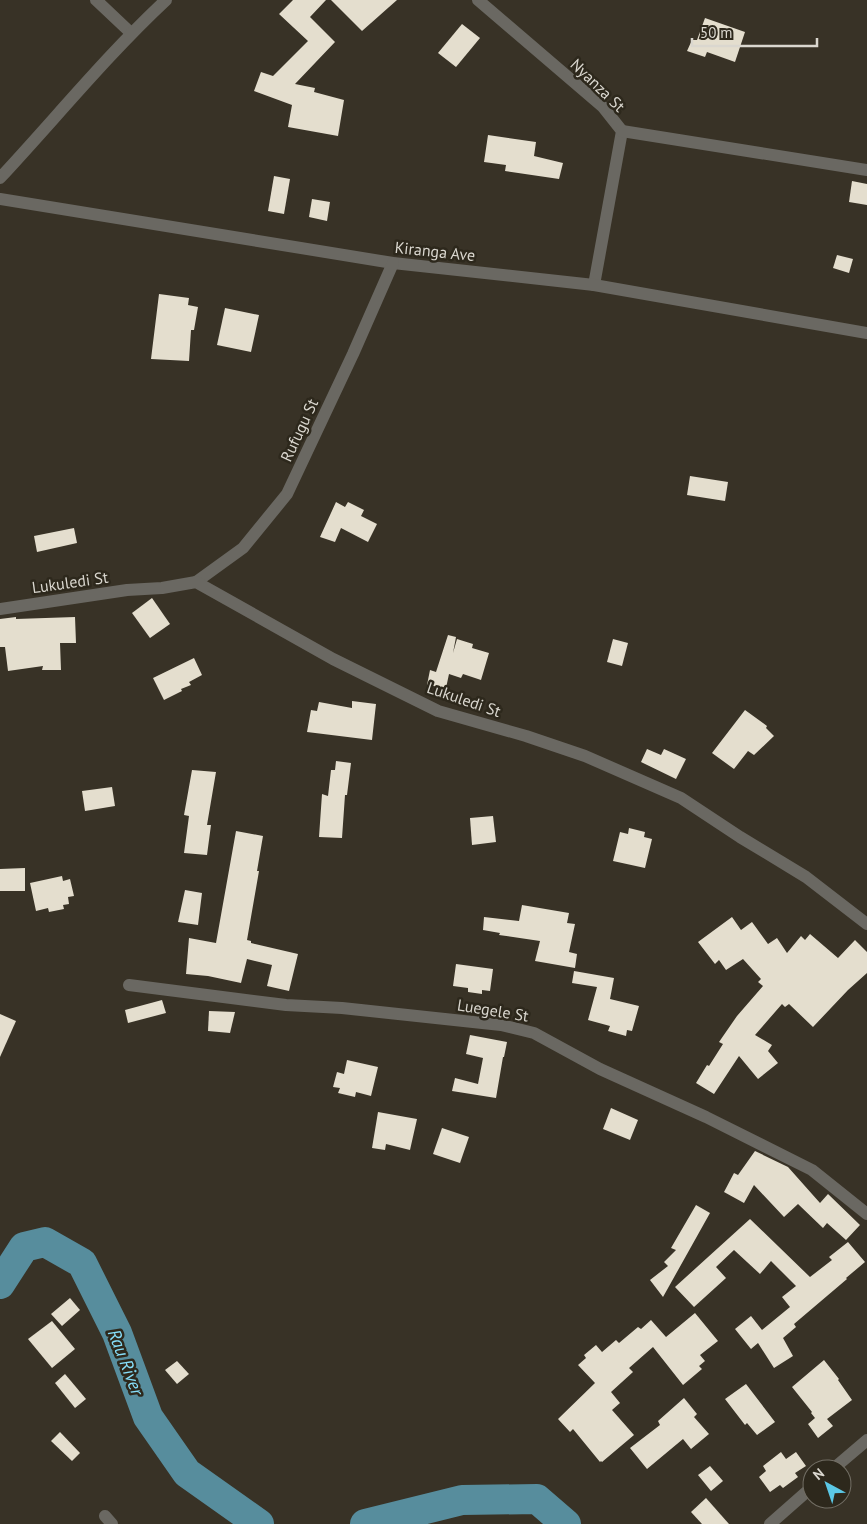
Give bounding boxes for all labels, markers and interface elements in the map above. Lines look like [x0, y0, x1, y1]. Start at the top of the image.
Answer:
scale bar [692, 15, 817, 47]
text: 50 m [700, 23, 733, 42]
street label: Nyanza St [567, 54, 630, 116]
street label: Kiranga Ave [394, 237, 476, 265]
street label: Rufugu St [276, 395, 322, 465]
street label: Lukuledi St [31, 567, 110, 597]
street label: Lukuledi St [424, 677, 504, 721]
street label: Luegele St [456, 994, 531, 1026]
water label: Rau River [103, 1326, 149, 1399]
north arrow [802, 1459, 852, 1509]
text: N [809, 1464, 828, 1484]

